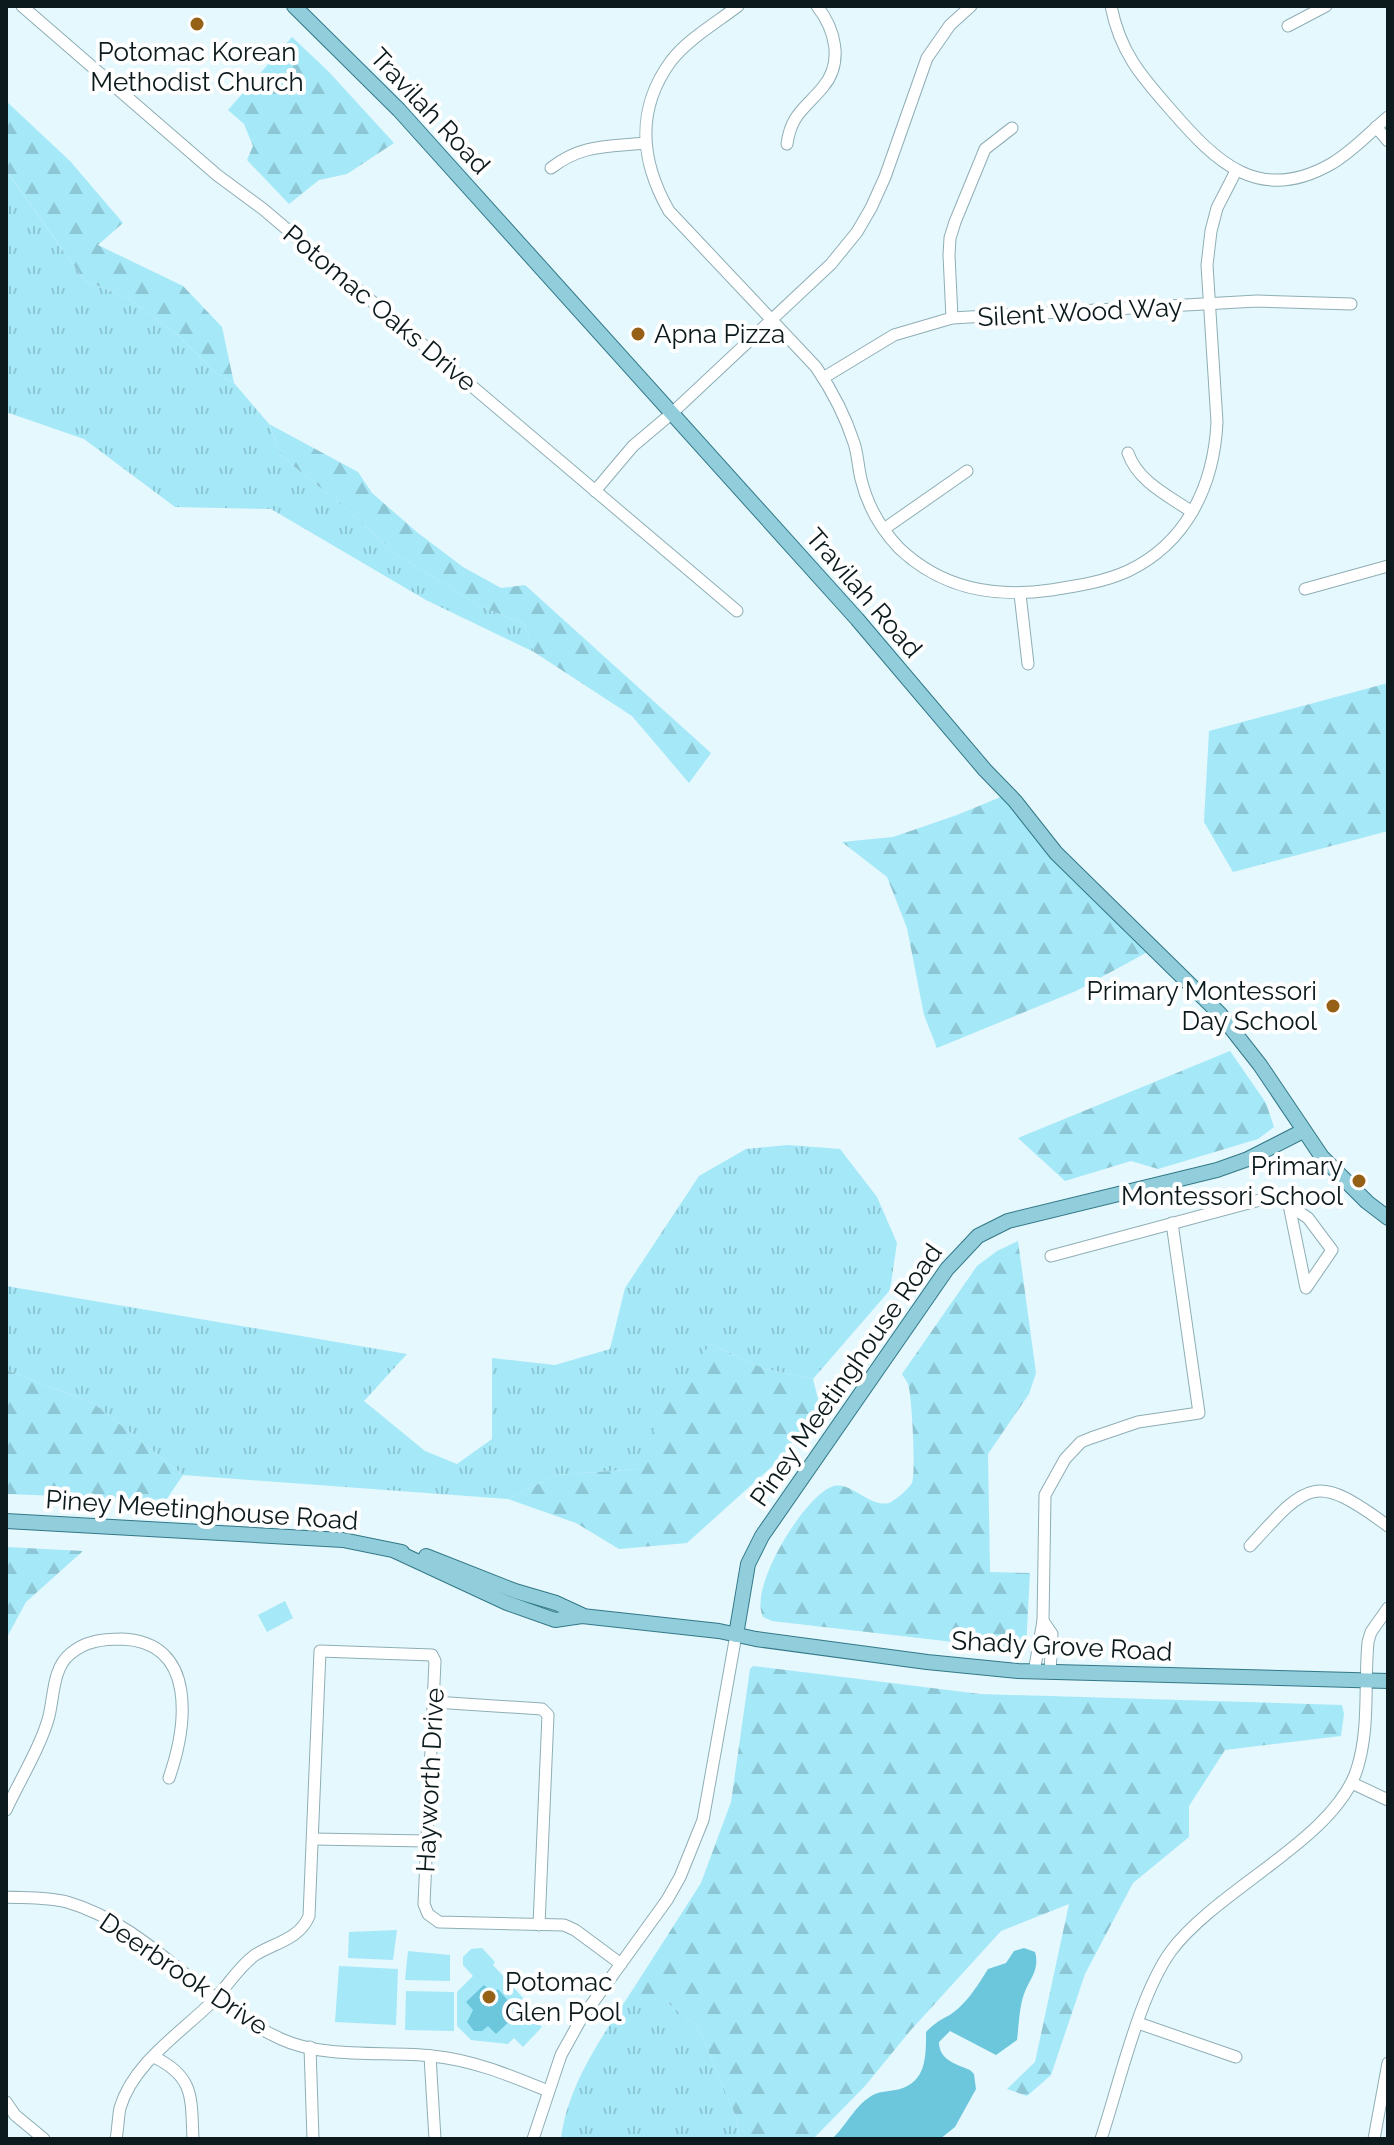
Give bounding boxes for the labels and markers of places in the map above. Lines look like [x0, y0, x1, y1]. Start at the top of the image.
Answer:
marker: Potomac Korean Methodist Church [188, 15, 206, 33]
place label: Potomac Korean Methodist Church [90, 37, 304, 97]
place label: Apna Pizza [654, 319, 785, 349]
marker: Apna Pizza [629, 325, 647, 343]
place label: Primary Montessori Day School [1087, 976, 1318, 1036]
marker: Primary Montessori Day School [1324, 997, 1342, 1015]
place label: Primary Montessori School [1121, 1151, 1344, 1211]
marker: Primary Montessori School [1350, 1172, 1368, 1190]
place label: Potomac Glen Pool [505, 1967, 623, 2027]
marker: Potomac Glen Pool [480, 1988, 498, 2006]

